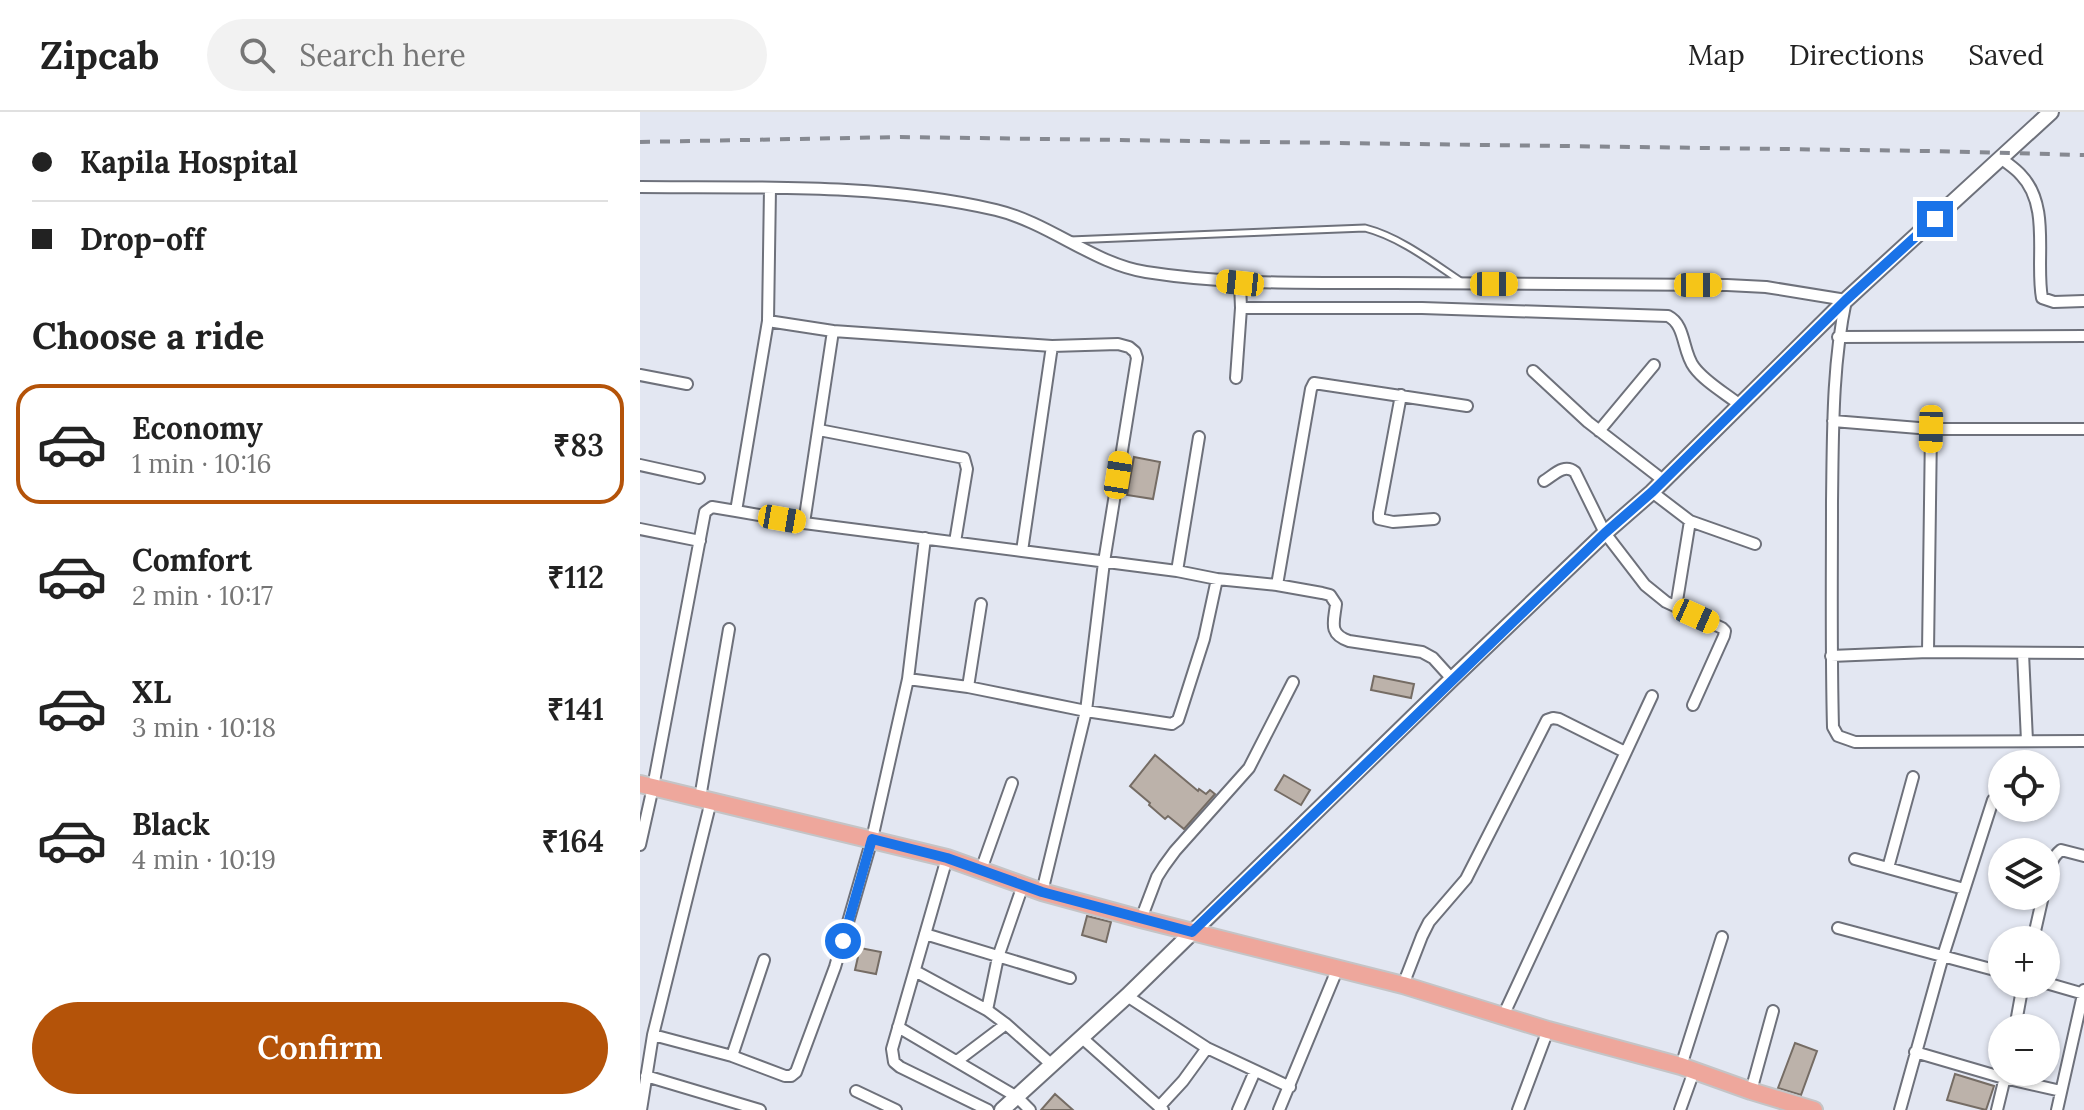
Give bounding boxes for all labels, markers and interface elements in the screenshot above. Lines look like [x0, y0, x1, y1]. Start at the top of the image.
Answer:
search box [207, 19, 767, 91]
text: Zipcab [40, 31, 159, 79]
icon: search [235, 33, 279, 77]
text: Search here [299, 36, 466, 74]
text: Map [1688, 37, 1745, 73]
text: Directions [1789, 37, 1924, 73]
text: Saved [1968, 37, 2044, 73]
text: Kapila Hospital [80, 143, 298, 181]
route end [1917, 201, 1953, 237]
text: Drop-off [80, 220, 205, 258]
car [1215, 269, 1265, 297]
car [1470, 272, 1518, 296]
car [1674, 273, 1722, 297]
text: Choose a ride [32, 313, 264, 359]
car [1919, 405, 1943, 453]
icon: car [36, 408, 108, 480]
text: Economy [132, 409, 263, 447]
text: ₹83 [553, 426, 604, 464]
text: 1 min · 10:16 [132, 447, 271, 480]
car [1102, 449, 1134, 501]
car [756, 503, 808, 535]
icon: car [36, 540, 108, 612]
text: Comfort [132, 541, 252, 579]
text: ₹112 [547, 558, 604, 596]
text: 2 min · 10:17 [132, 579, 273, 612]
car [1669, 595, 1723, 637]
icon: car [36, 672, 108, 744]
text: XL [132, 673, 171, 711]
text: ₹141 [547, 690, 604, 728]
text: 3 min · 10:18 [132, 711, 276, 744]
map controls [1988, 750, 2060, 1086]
button: locate [1988, 750, 2060, 822]
icon: car [36, 804, 108, 876]
text: Black [132, 805, 210, 843]
text: ₹164 [541, 822, 604, 860]
button: layers [1988, 838, 2060, 910]
text: 4 min · 10:19 [132, 843, 276, 876]
route start [825, 923, 861, 959]
button: + [1988, 926, 2060, 998]
button: Confirm [32, 1002, 608, 1094]
button: − [1988, 1014, 2060, 1086]

